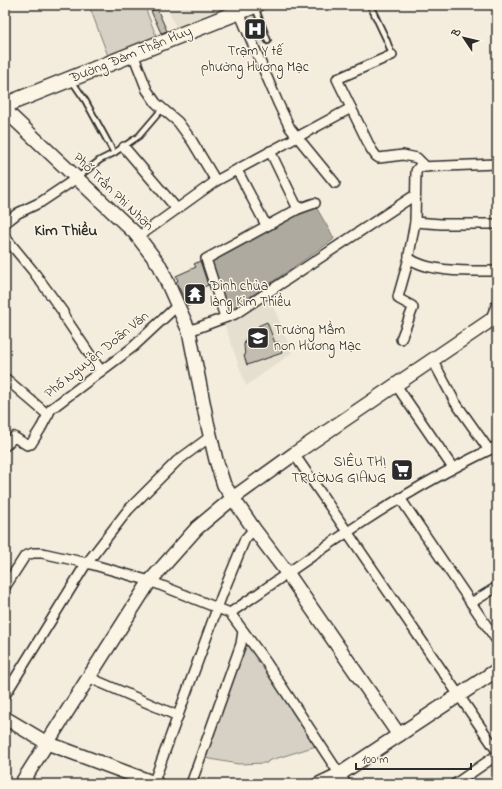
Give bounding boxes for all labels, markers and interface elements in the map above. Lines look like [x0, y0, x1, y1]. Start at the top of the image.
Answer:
hospital icon: Trạm Y tế phường Hương Mạc [242, 16, 268, 42]
north arrow [444, 18, 484, 58]
street label: Đường Đàm Thận Huy [66, 21, 196, 90]
text: B [447, 25, 466, 41]
place label: Trạm Y tế phường Hương Mạc [201, 41, 310, 79]
street label: Phố Trần Phi Nhỡn [68, 148, 158, 236]
district label: Kim Thiều [35, 219, 97, 243]
place label: Đình chùa làng Kim Thiều [209, 276, 291, 314]
temple icon: Đình chùa làng Kim Thiều [182, 281, 208, 307]
street label: Phố Nguyễn Doãn Văn [40, 306, 154, 404]
place label: Trường Mầm non Hương Mạc [274, 320, 362, 358]
school or university icon: Trường Mầm non Hương Mạc [245, 325, 271, 351]
place label: SIÊU THỊ TRƯỜNG GIANG [292, 452, 386, 489]
supermarket icon: SIÊU THỊ TRƯỜNG GIANG [389, 457, 415, 483]
scale bar [356, 745, 471, 771]
text: 100 m [362, 751, 389, 769]

